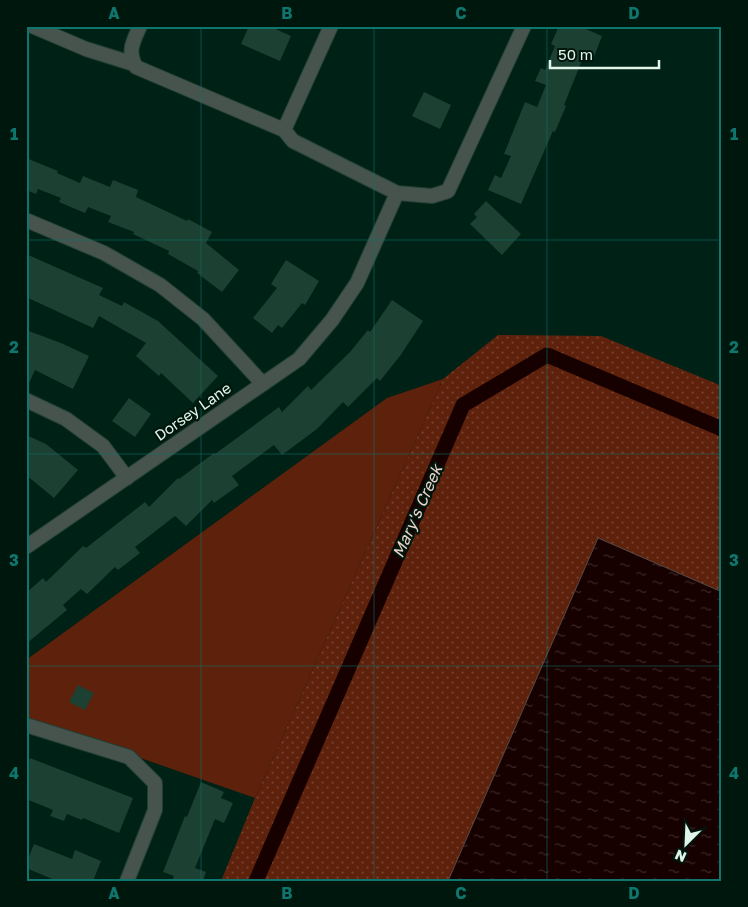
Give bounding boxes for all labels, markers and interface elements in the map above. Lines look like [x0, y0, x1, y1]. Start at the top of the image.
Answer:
text: A [108, 3, 120, 23]
text: B [281, 3, 293, 23]
text: C [455, 3, 467, 23]
text: D [628, 3, 640, 23]
scale bar [550, 38, 659, 70]
text: 50 m [558, 45, 593, 63]
text: 1 [10, 124, 18, 144]
text: 1 [730, 124, 738, 144]
text: 2 [9, 337, 19, 357]
text: 2 [729, 337, 739, 357]
street label: Dorsey Lane [151, 378, 234, 444]
water label: Mary's Creek [388, 460, 447, 561]
text: 3 [9, 550, 19, 570]
text: 3 [729, 550, 739, 570]
text: 4 [9, 763, 19, 783]
text: 4 [729, 763, 739, 783]
north arrow [660, 820, 710, 870]
text: N [672, 846, 689, 866]
text: A [108, 883, 120, 903]
text: B [281, 883, 293, 903]
text: C [455, 883, 467, 903]
text: D [628, 883, 640, 903]

